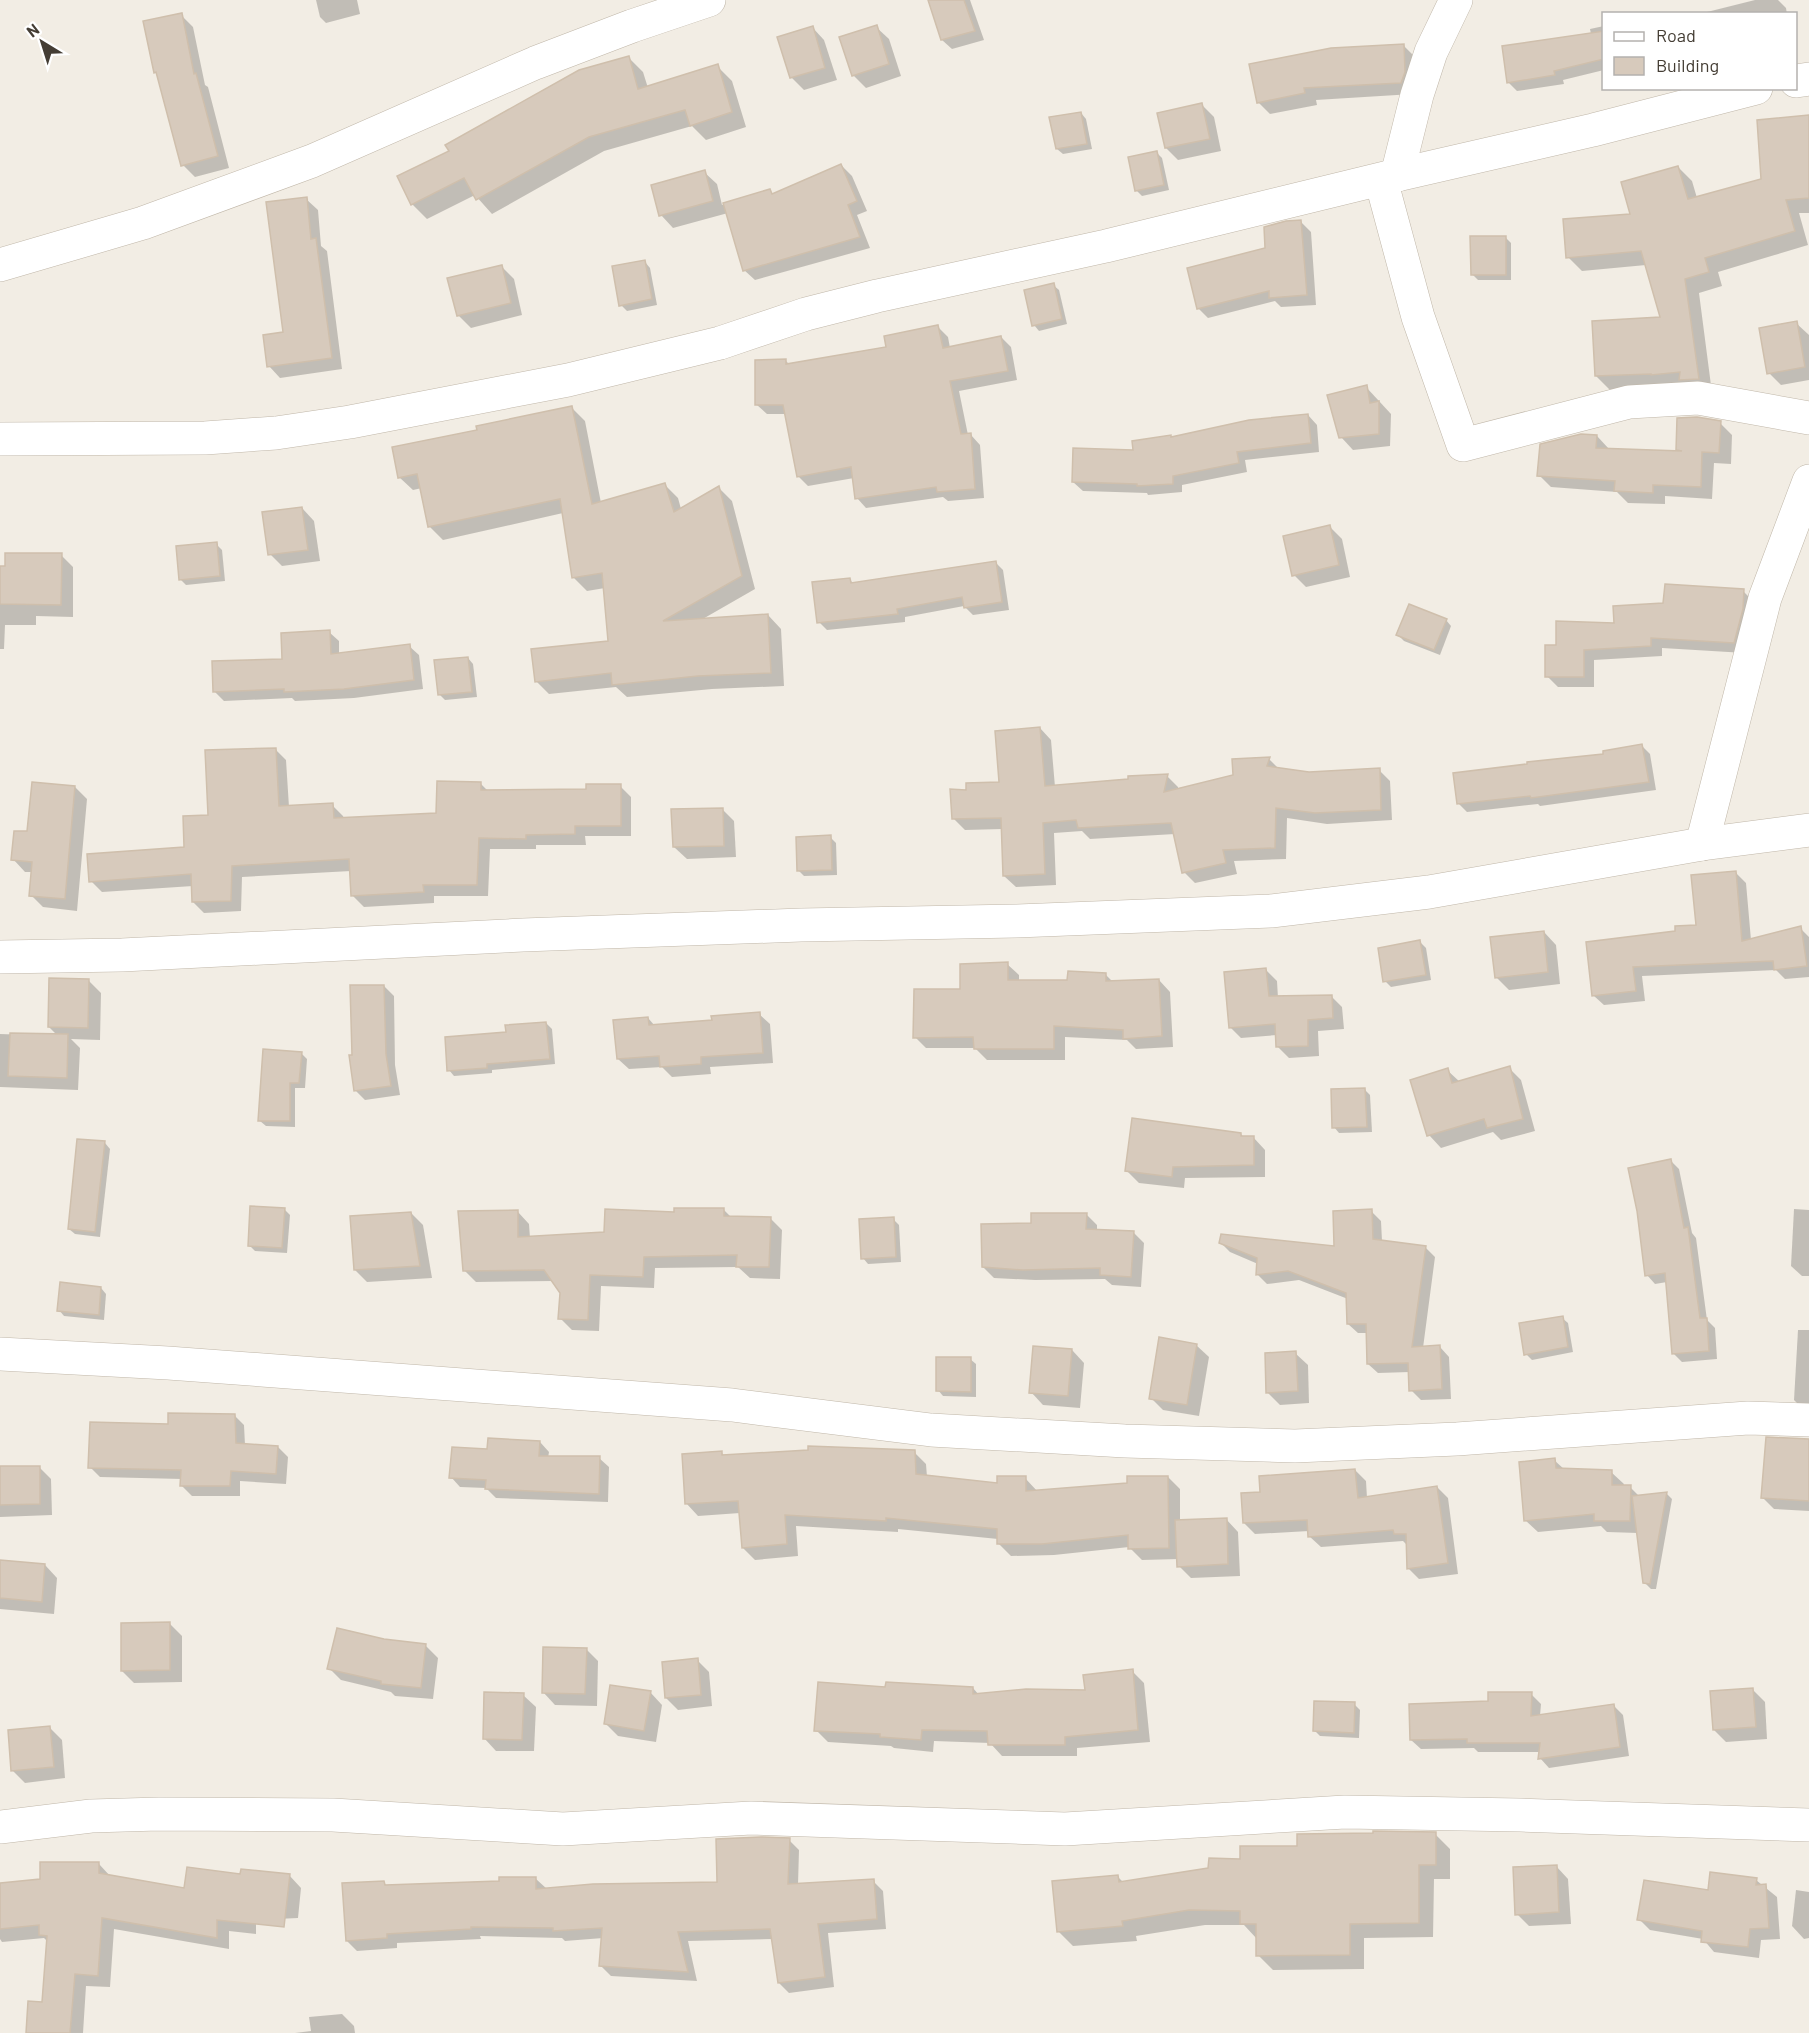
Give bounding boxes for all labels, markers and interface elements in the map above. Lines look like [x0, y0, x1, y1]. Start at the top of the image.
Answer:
north arrow [12, 12, 72, 72]
legend [1602, 12, 1797, 90]
text: N [22, 19, 42, 41]
text: Road [1656, 24, 1696, 46]
text: Building [1656, 54, 1719, 76]

